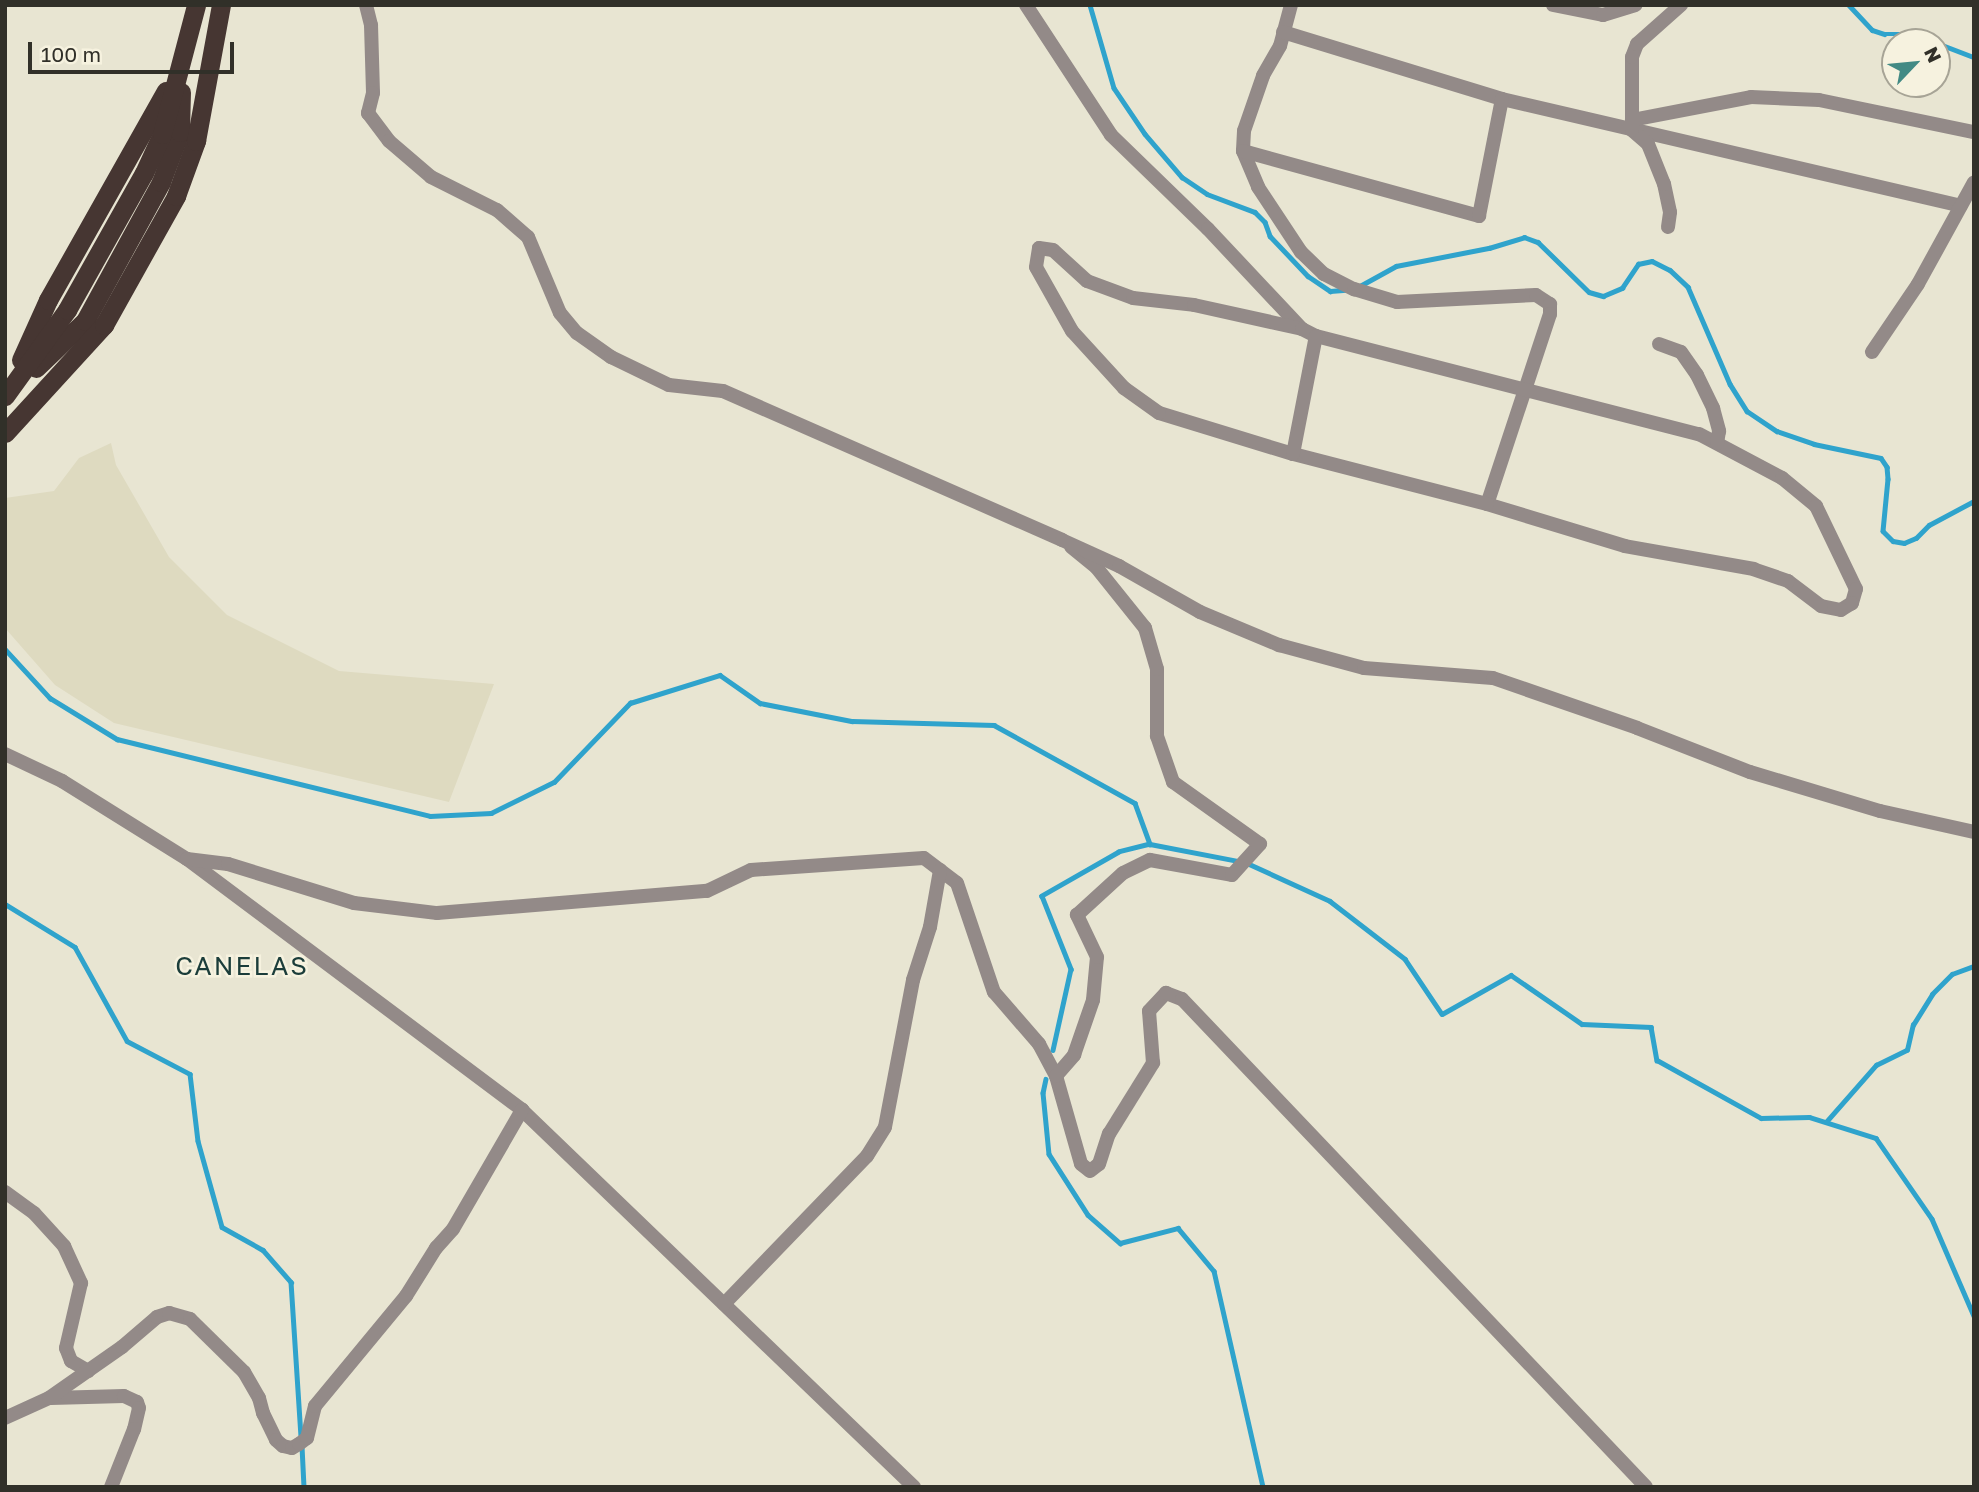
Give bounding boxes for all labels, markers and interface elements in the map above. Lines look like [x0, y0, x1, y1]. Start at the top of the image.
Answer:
scale bar [32, 28, 238, 72]
north arrow [1881, 28, 1951, 98]
text: 100 m [41, 41, 101, 67]
text: N [1920, 43, 1947, 66]
district label: CANELAS [176, 950, 308, 982]

